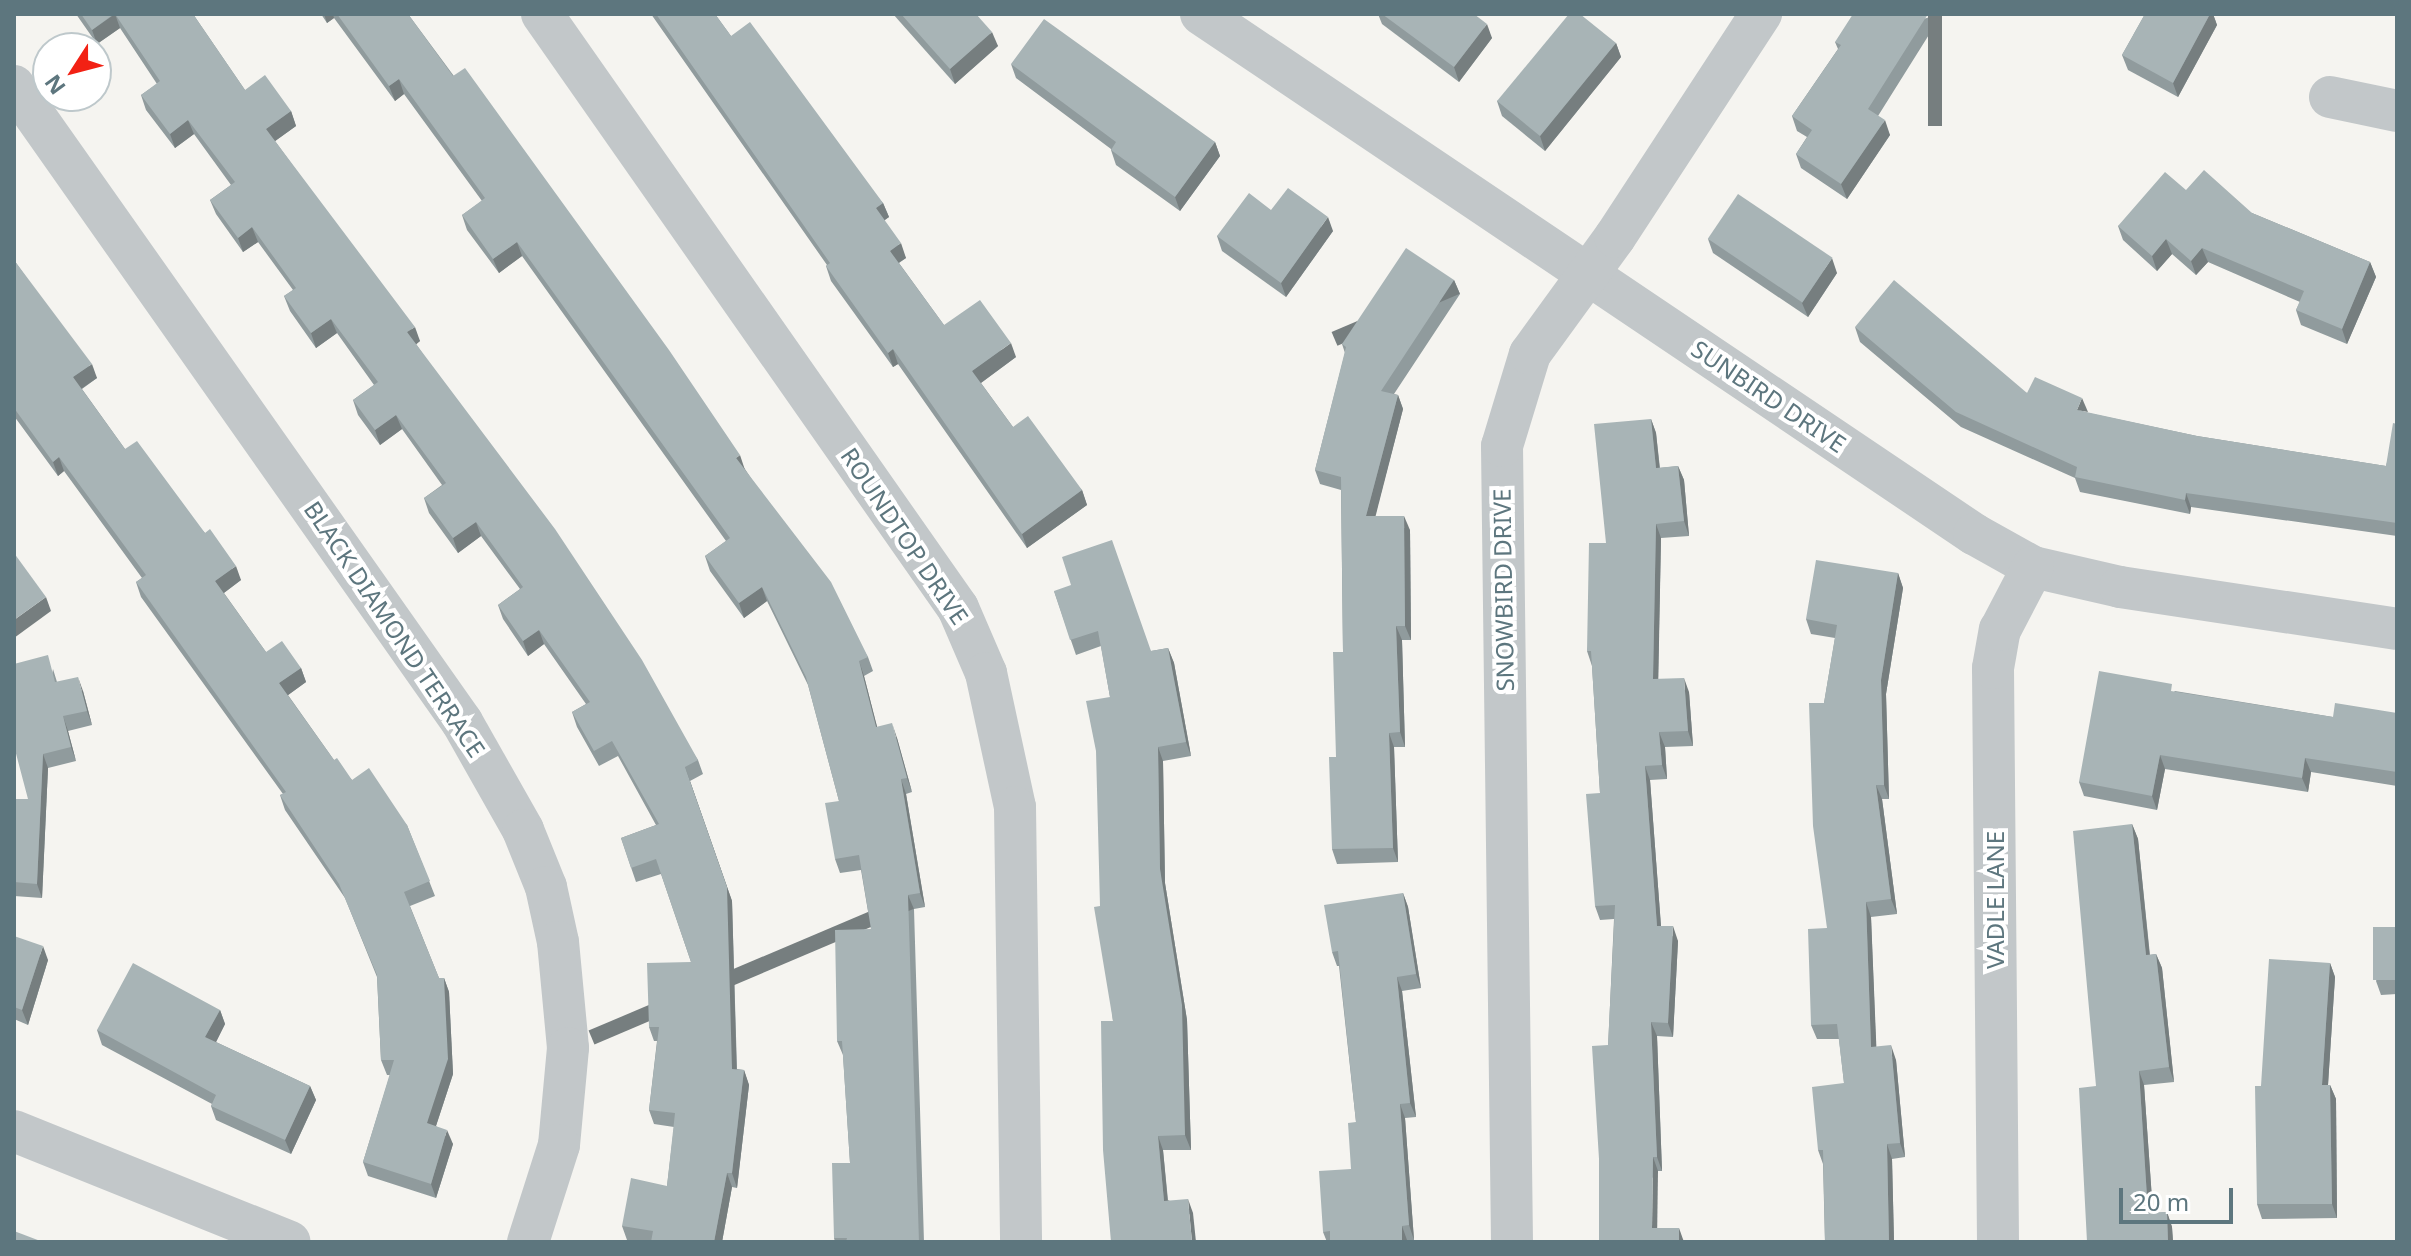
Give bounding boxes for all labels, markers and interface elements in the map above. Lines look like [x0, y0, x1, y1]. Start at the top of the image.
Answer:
north arrow [32, 32, 112, 112]
text: N [37, 69, 72, 101]
street label: SUNBIRD DRIVE [1686, 334, 1852, 458]
street label: ROUNDTOP DRIVE [835, 442, 975, 630]
street label: SNOWBIRD DRIVE [1487, 488, 1519, 692]
street label: BLACK DIAMOND TERRACE [298, 495, 492, 763]
street label: VADLE LANE [1981, 831, 2009, 969]
scale bar [2123, 1172, 2237, 1222]
text: 20 m [2133, 1185, 2189, 1218]

